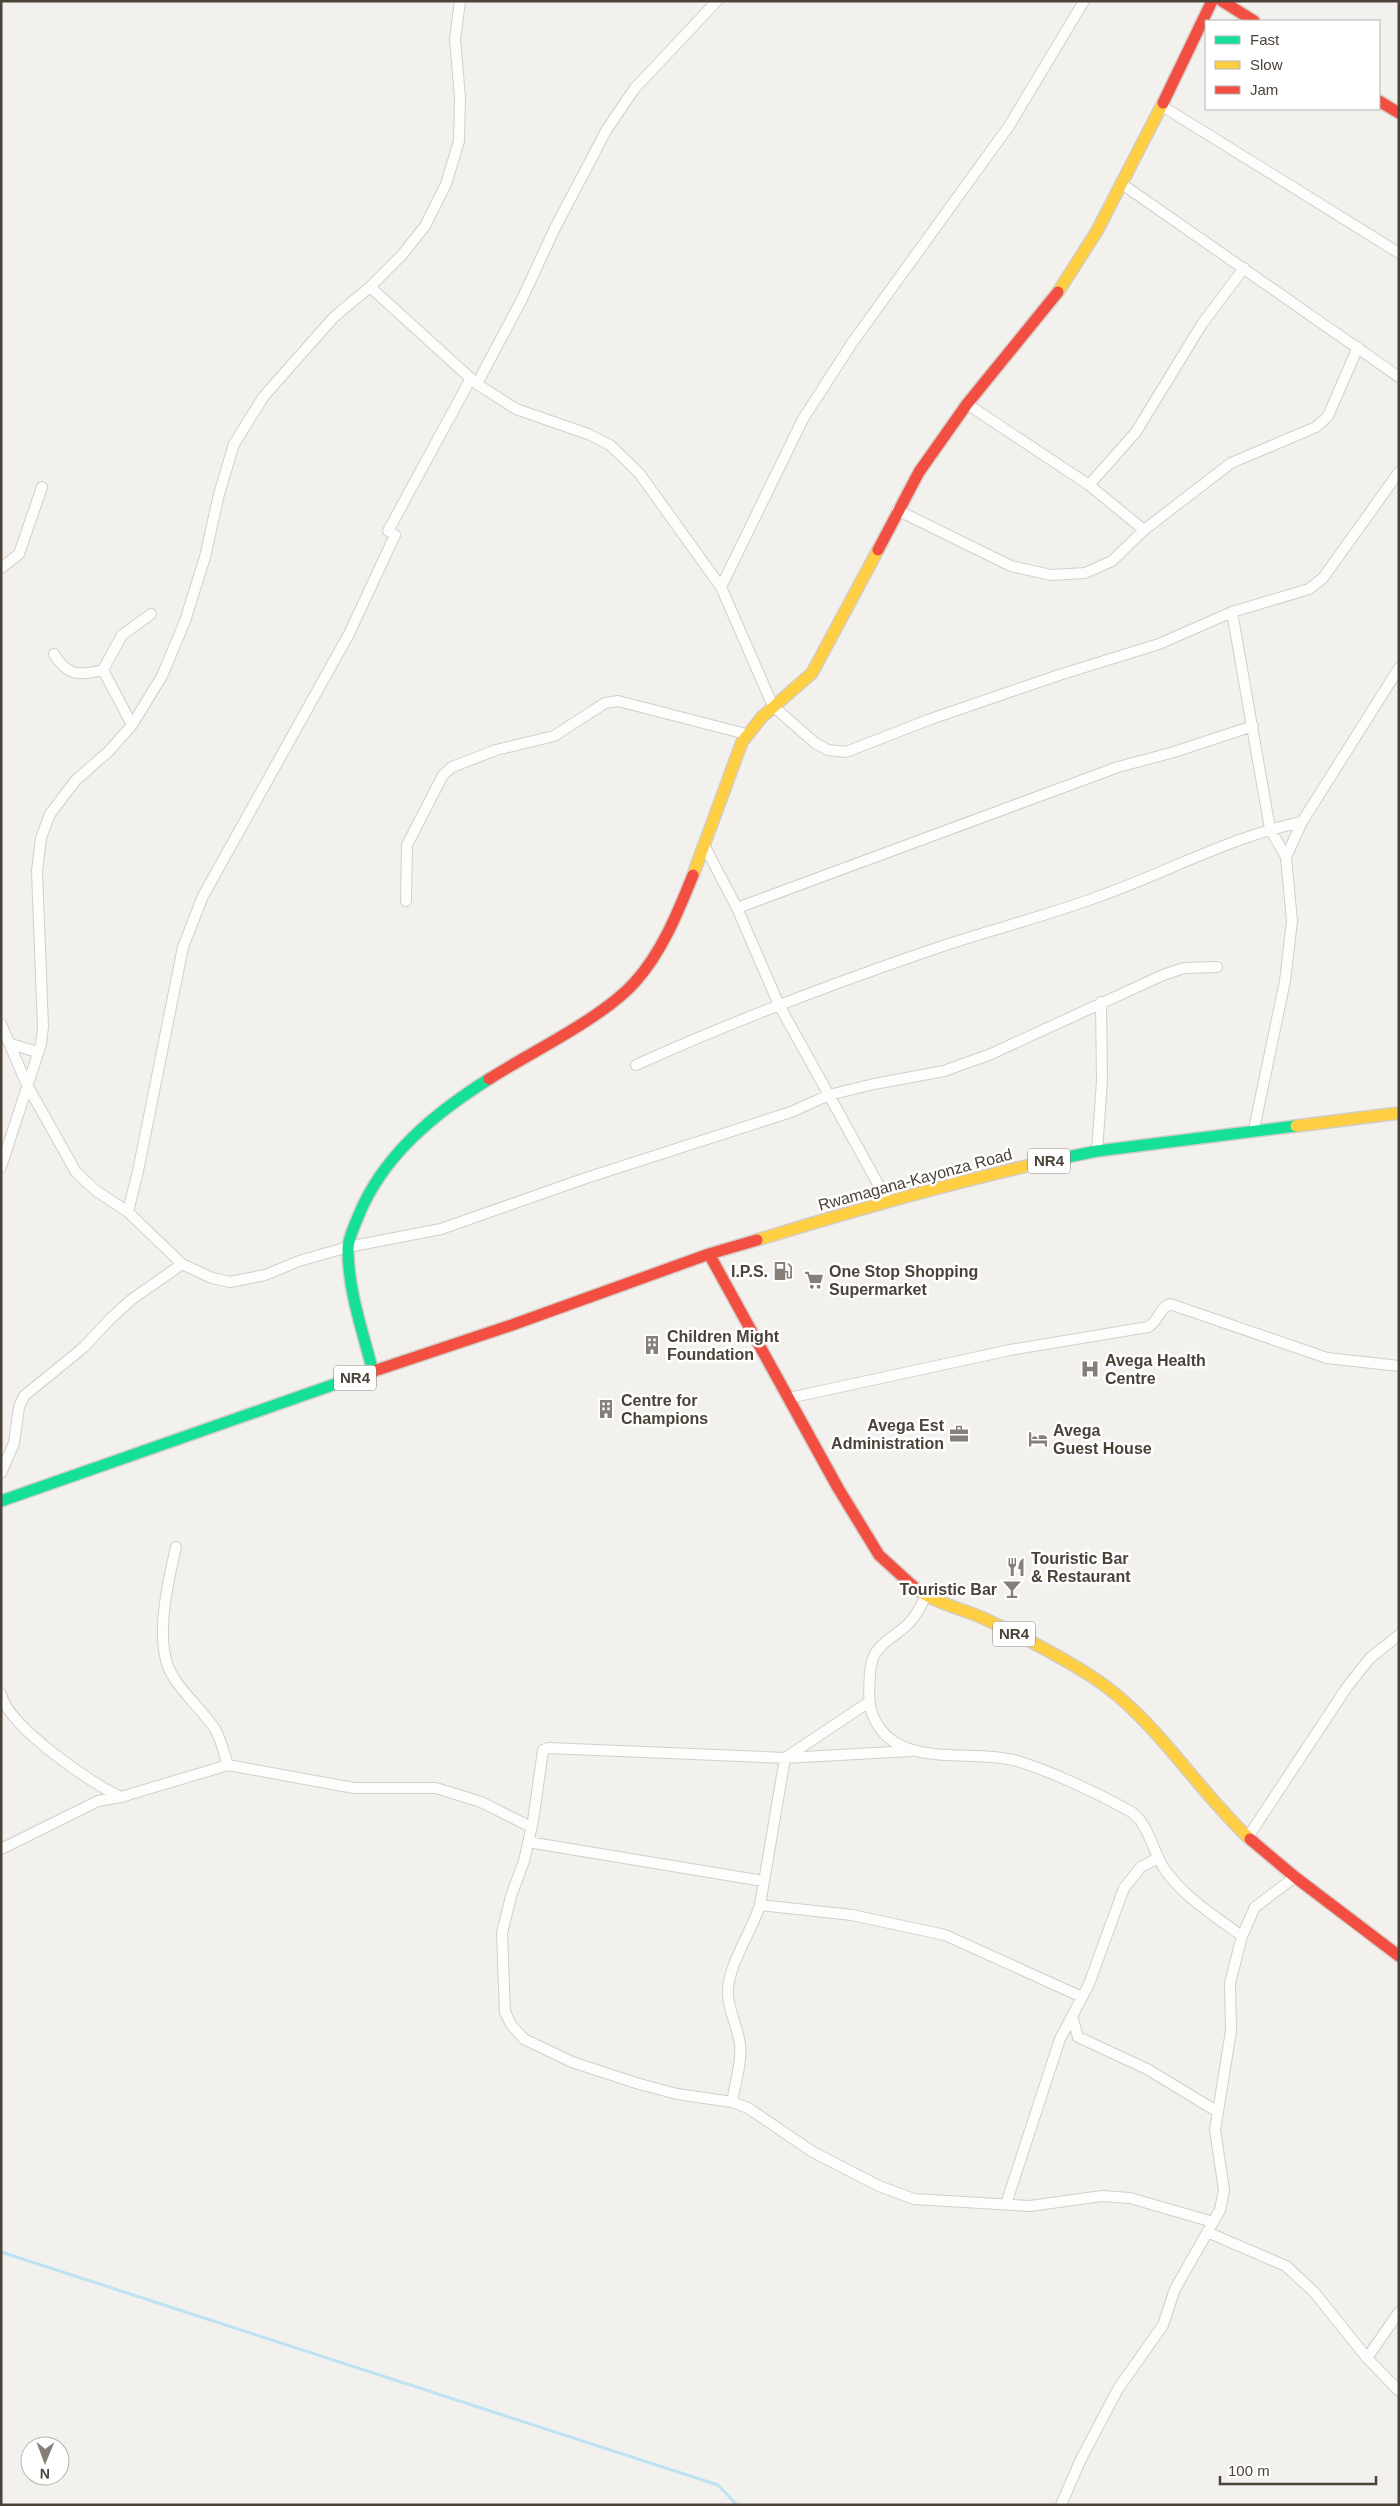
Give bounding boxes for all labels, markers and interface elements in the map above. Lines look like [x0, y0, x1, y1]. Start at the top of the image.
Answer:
legend [1205, 20, 1380, 110]
text: Fast [1250, 31, 1280, 48]
text: Slow [1250, 56, 1283, 73]
text: Jam [1250, 81, 1278, 98]
street label: Rwamagana-Kayonza Road [816, 1145, 1014, 1214]
road number: NR4 [1028, 1148, 1070, 1174]
fuel station icon: I.P.S. [772, 1260, 794, 1282]
place label: I.P.S. [731, 1263, 768, 1280]
place label: One Stop Shopping Supermarket [829, 1263, 978, 1298]
supermarket icon: One Stop Shopping Supermarket [803, 1269, 825, 1291]
place label: Children Might Foundation [667, 1328, 780, 1363]
building icon: Children Might Foundation [641, 1334, 663, 1356]
place label: Avega Health Centre [1105, 1352, 1206, 1387]
hospital icon: Avega Health Centre [1079, 1358, 1101, 1380]
road number: NR4 [334, 1366, 376, 1390]
place label: Centre for Champions [621, 1392, 708, 1427]
building icon: Centre for Champions [595, 1398, 617, 1420]
place label: Avega Est Administration [831, 1417, 945, 1452]
place label: Avega Guest House [1053, 1422, 1152, 1457]
office icon: Avega Est Administration [948, 1423, 970, 1445]
hotel icon: Avega Guest House [1027, 1428, 1049, 1450]
place label: Touristic Bar & Restaurant [1031, 1550, 1131, 1585]
restaurant icon: Touristic Bar & Restaurant [1005, 1556, 1027, 1578]
bar icon: Touristic Bar [1001, 1578, 1023, 1600]
place label: Touristic Bar [900, 1581, 997, 1598]
road number: NR4 [993, 1622, 1035, 1646]
north arrow [20, 2436, 70, 2486]
scale bar [1220, 2454, 1376, 2486]
text: 100 m [1228, 2462, 1270, 2479]
text: N [40, 2466, 50, 2482]

